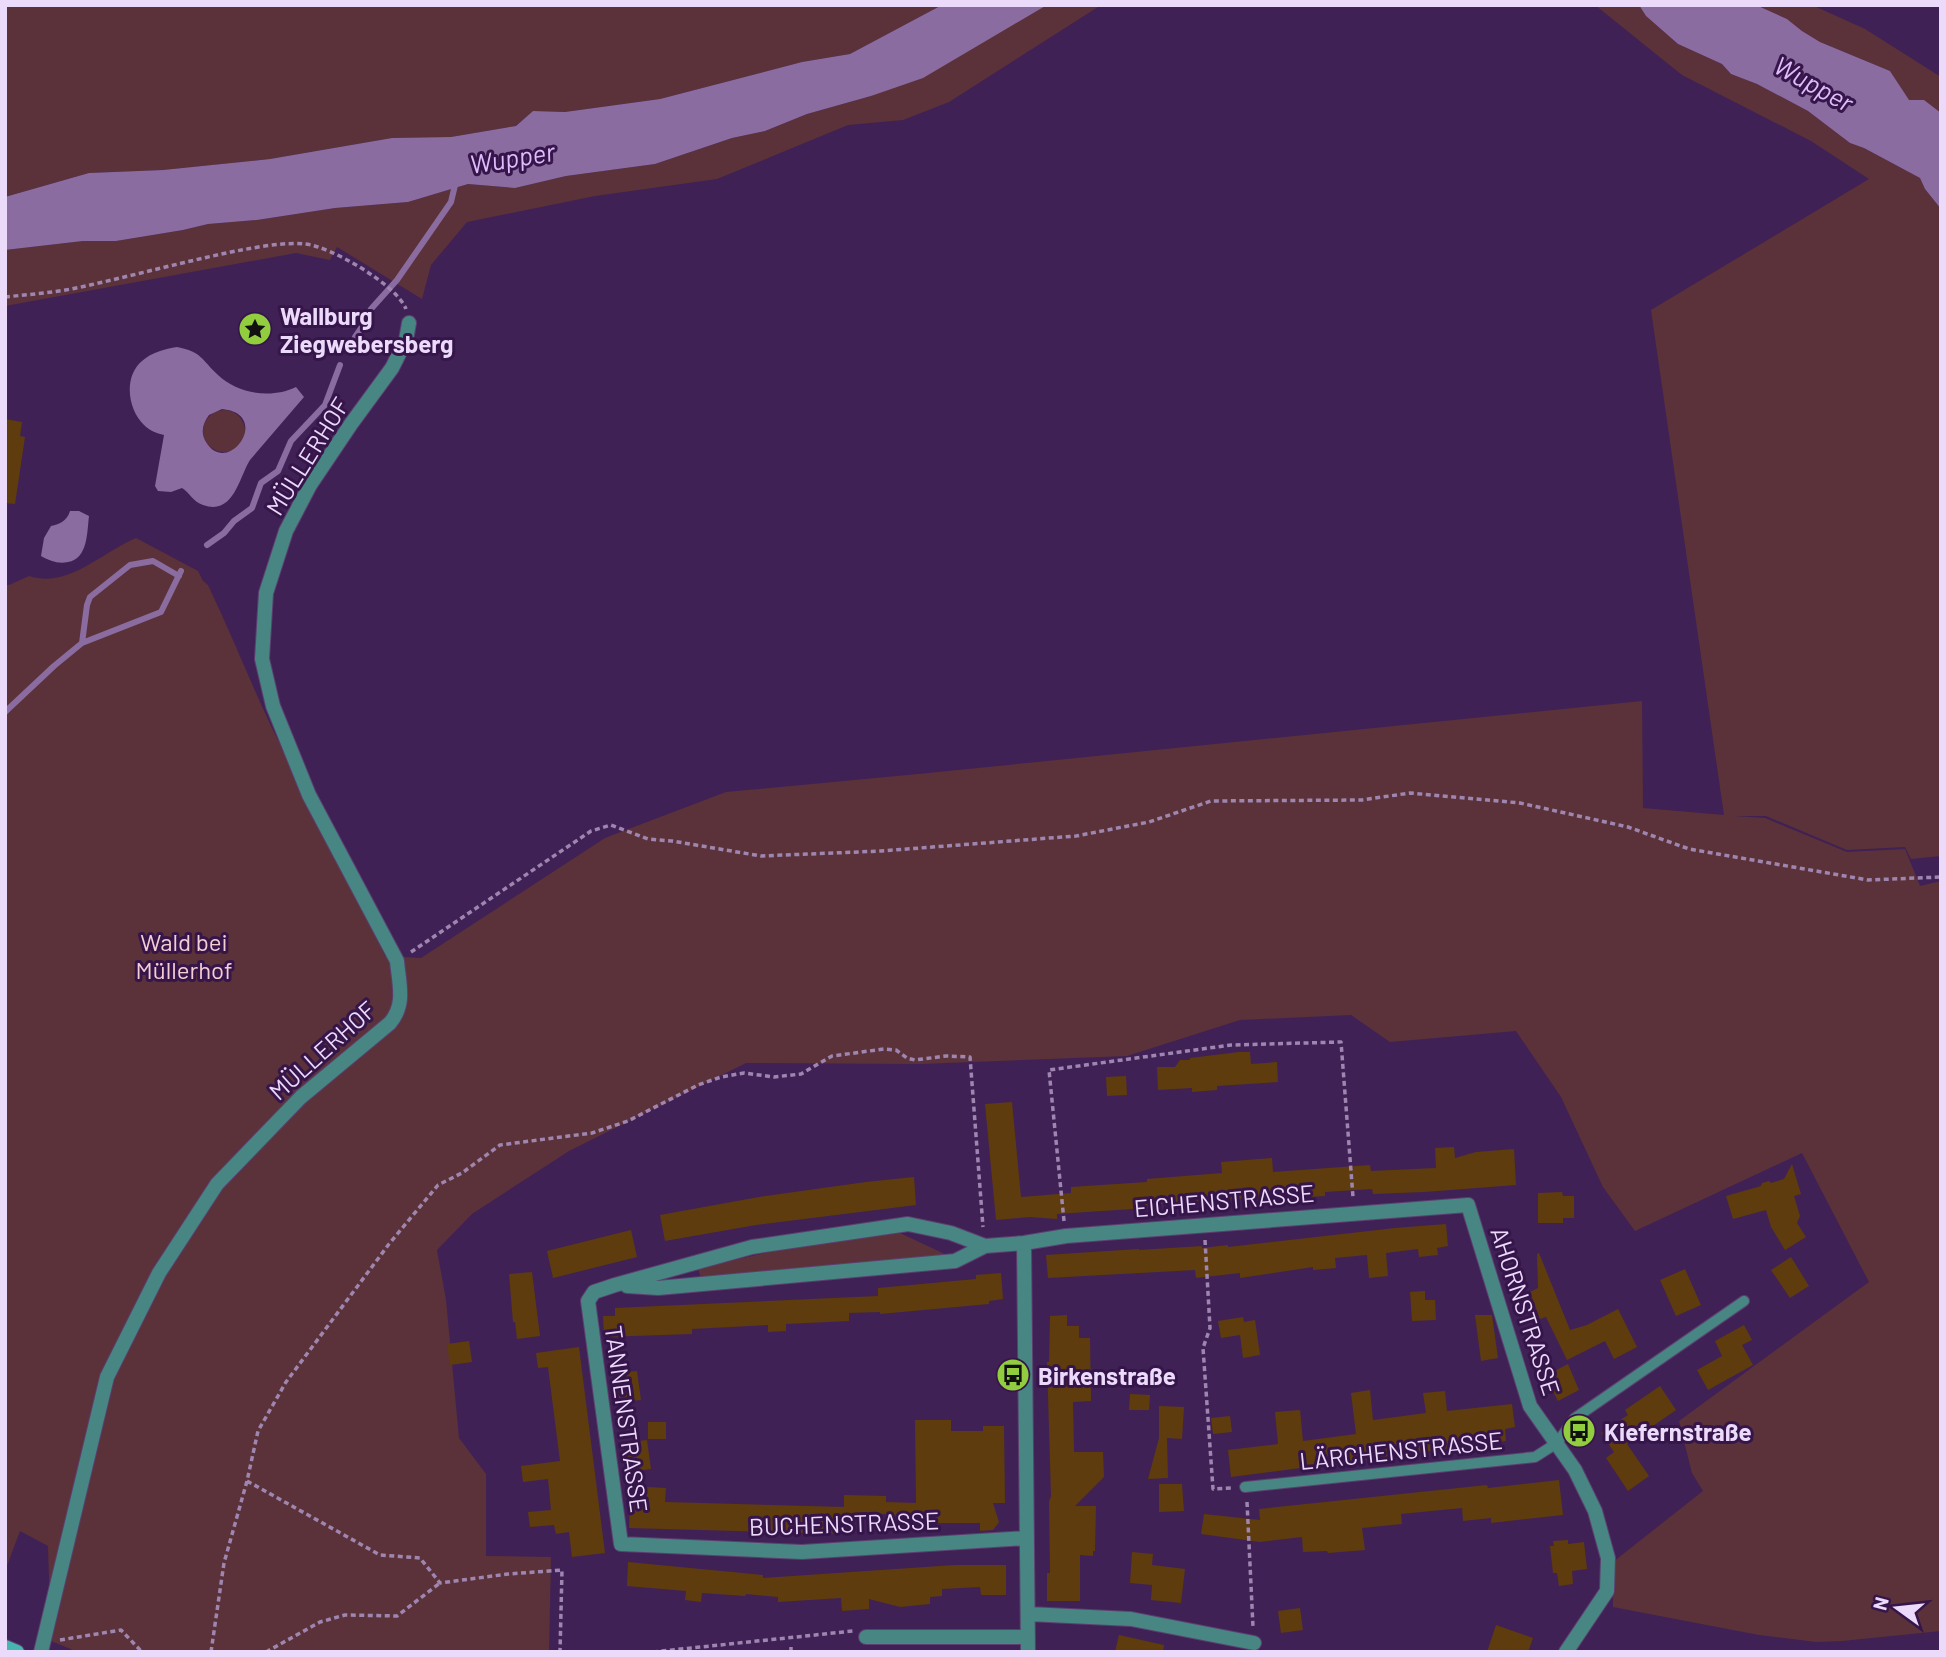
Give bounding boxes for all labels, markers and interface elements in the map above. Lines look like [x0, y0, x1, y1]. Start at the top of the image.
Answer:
water label: Wupper [1769, 49, 1860, 118]
water label: Wupper [467, 135, 558, 179]
place label: Wallburg Ziegwebersberg [280, 301, 453, 358]
place icon: Wallburg Ziegwebersberg [236, 310, 274, 348]
street label: MÜLLERHOF [259, 391, 355, 520]
park label: Wald bei Müllerhof [136, 927, 232, 984]
street label: MÜLLERHOF [263, 994, 382, 1105]
street label: EICHENSTRASSE [1133, 1178, 1315, 1222]
street label: AHORNSTRASSE [1485, 1223, 1567, 1399]
street label: TANNENSTRASSE [600, 1324, 654, 1514]
bus stop icon: Birkenstraße [994, 1356, 1032, 1394]
place label: Birkenstraße [1038, 1361, 1176, 1390]
bus stop icon: Kiefernstraße [1560, 1412, 1598, 1450]
place label: Kiefernstraße [1604, 1417, 1752, 1446]
street label: LÄRCHENSTRASSE [1298, 1425, 1504, 1475]
street label: BUCHENSTRASSE [748, 1505, 940, 1541]
north arrow [1862, 1573, 1932, 1643]
text: N [1867, 1594, 1893, 1613]

